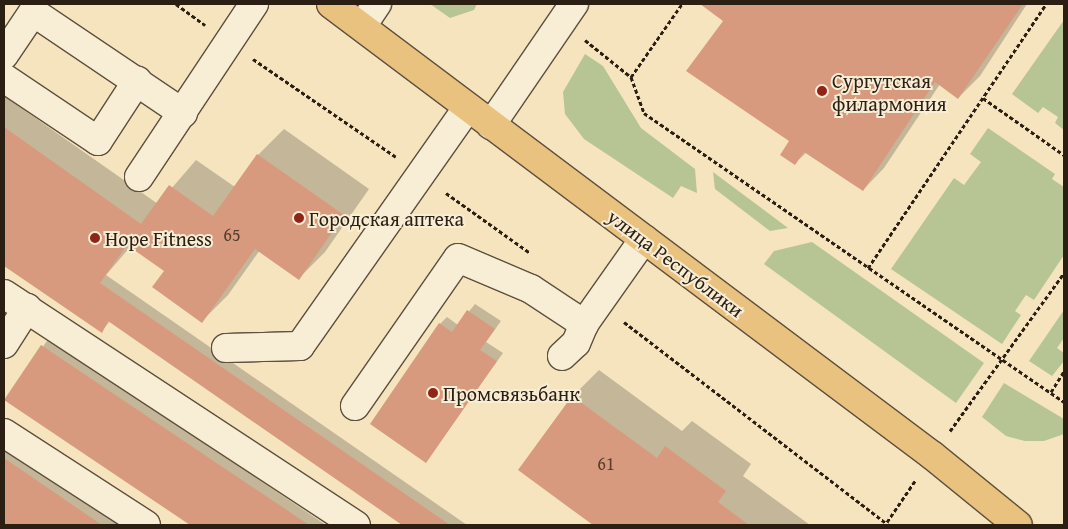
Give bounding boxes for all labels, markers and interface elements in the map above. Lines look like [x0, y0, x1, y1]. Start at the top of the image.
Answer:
place label: Сургутская филармония [832, 68, 947, 115]
marker: Сургутская филармония [816, 85, 828, 97]
street label: улица Республики [603, 204, 749, 322]
place label: Городская аптека [309, 206, 464, 230]
marker: Городская аптека [293, 212, 305, 224]
house number: 65 [223, 224, 241, 246]
place label: Hope Fitness [105, 226, 212, 250]
marker: Hope Fitness [89, 232, 101, 244]
place label: Промсвязьбанк [443, 381, 580, 405]
marker: Промсвязьбанк [427, 387, 439, 399]
house number: 61 [597, 453, 615, 475]

